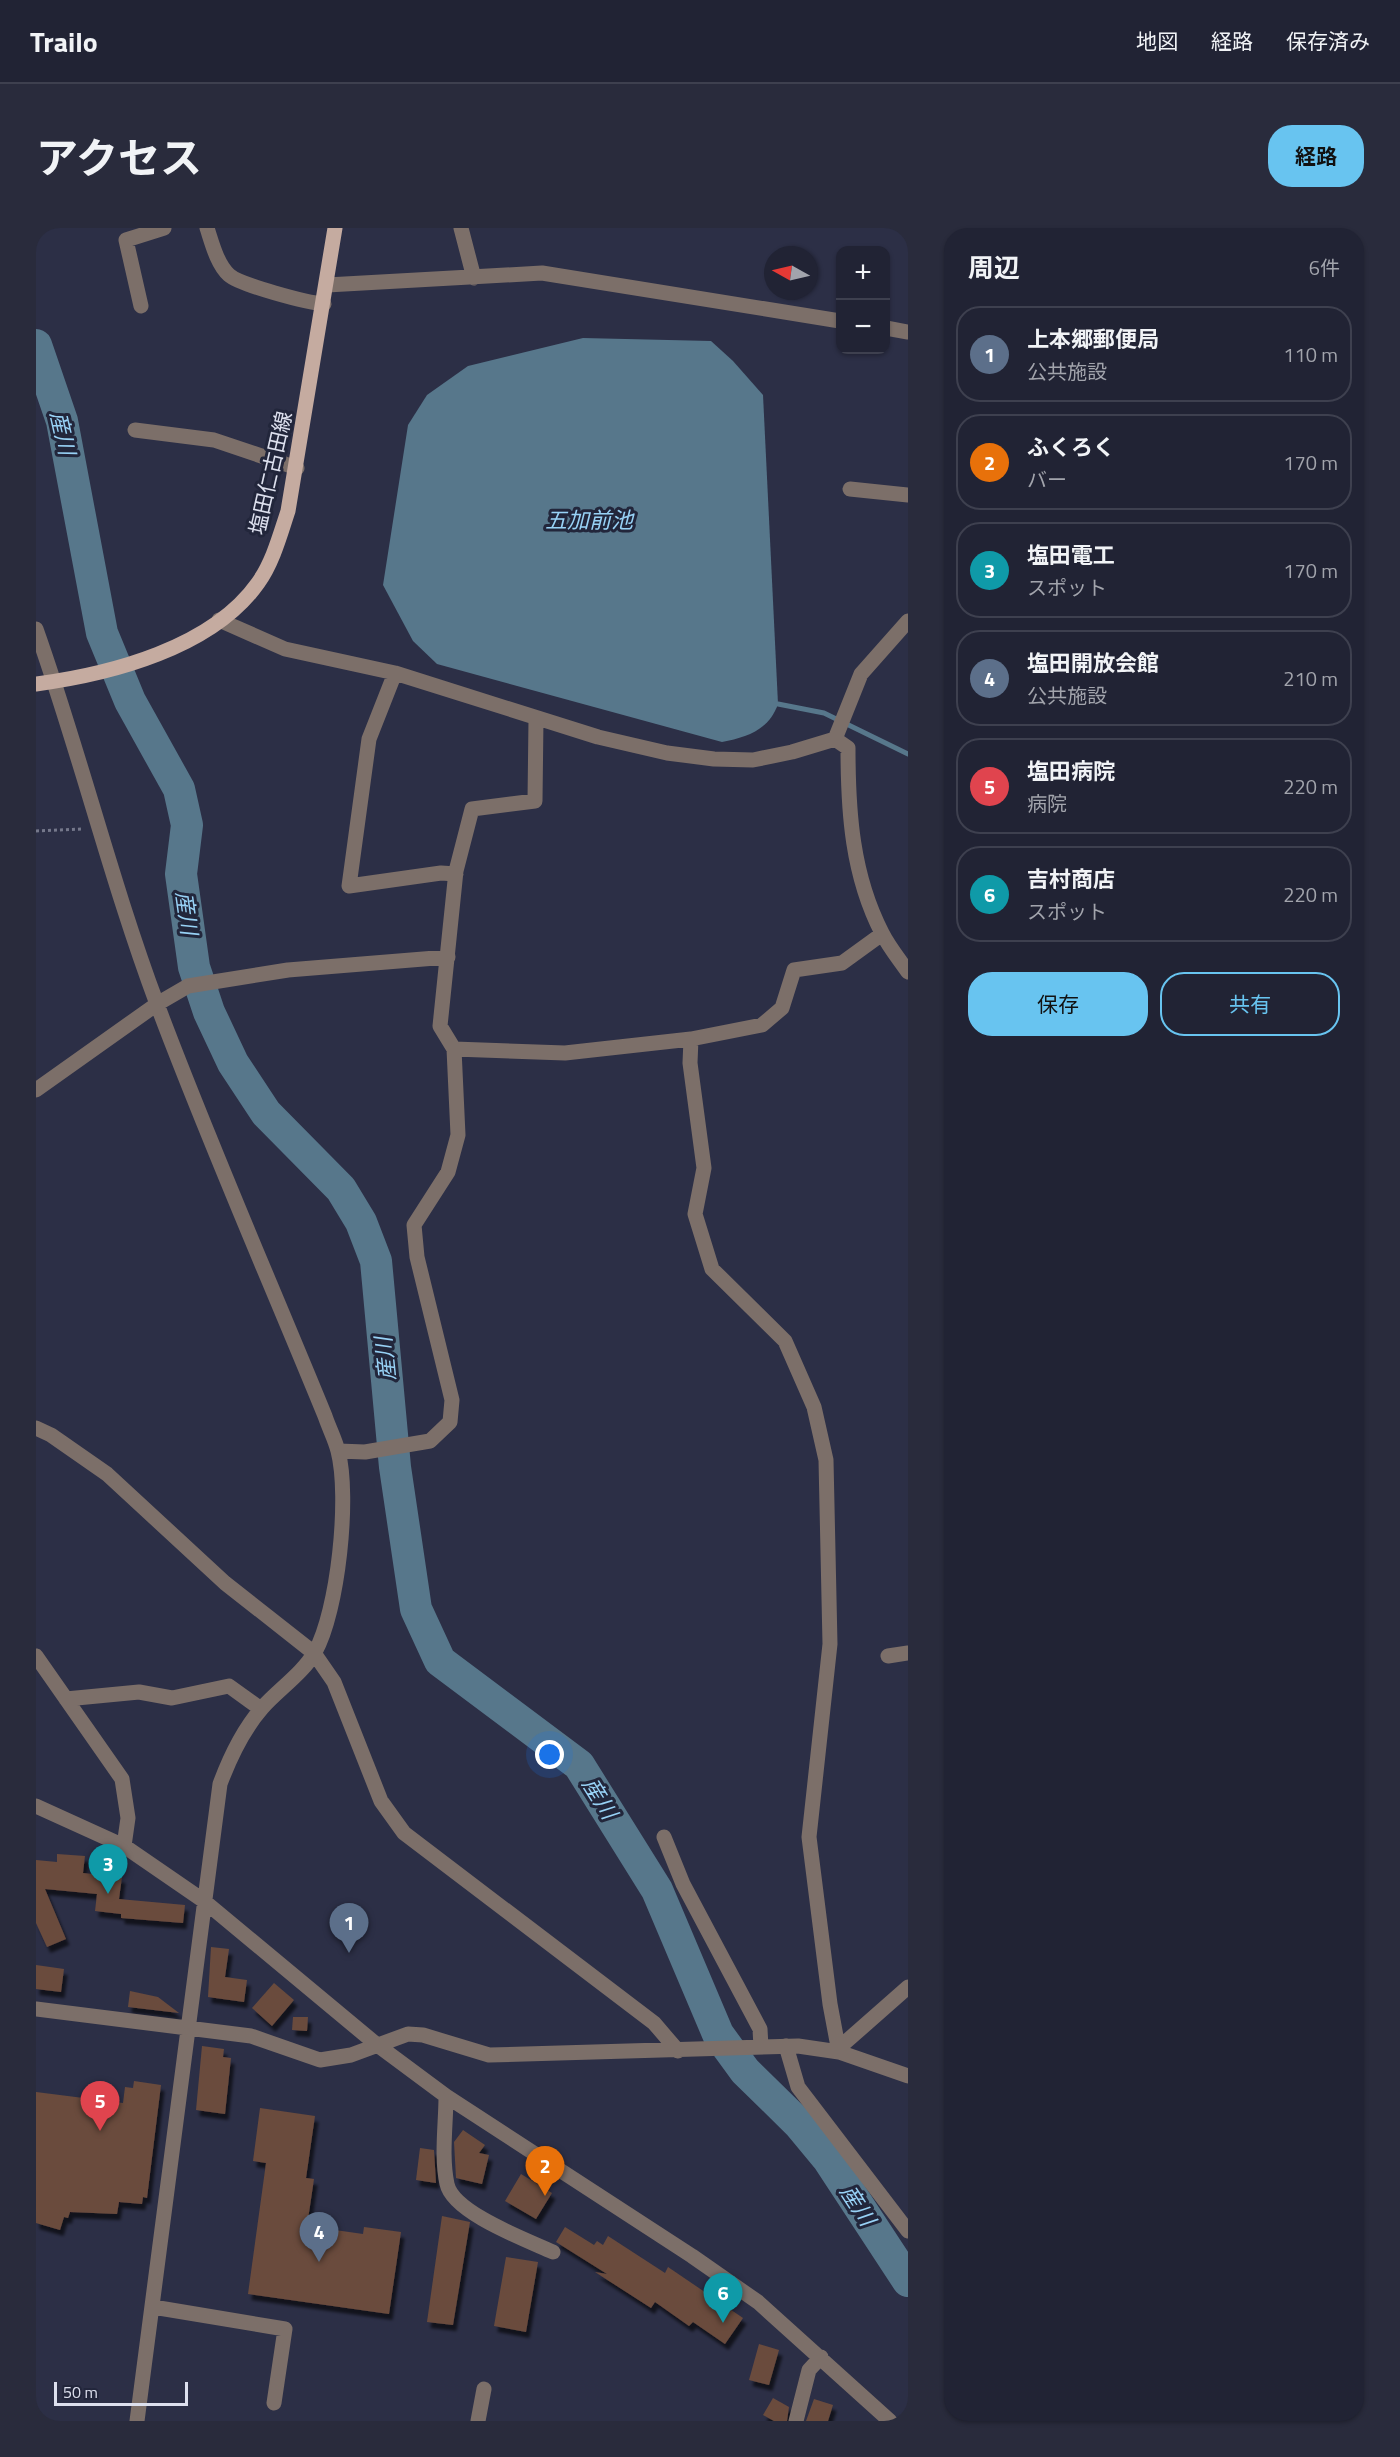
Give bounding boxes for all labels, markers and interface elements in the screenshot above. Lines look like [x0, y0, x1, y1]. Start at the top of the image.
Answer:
text: Trailo [30, 20, 98, 63]
text: 地図 [1136, 25, 1178, 57]
text: 経路 [1211, 25, 1253, 57]
text: 保存済み [1286, 25, 1370, 57]
text: アクセス [36, 125, 202, 189]
button: 経路 [1268, 125, 1364, 187]
north arrow [764, 246, 818, 300]
map controls [836, 246, 890, 354]
button: + [836, 246, 890, 300]
text: 周辺 [968, 248, 1020, 287]
text: 6件 [1309, 252, 1340, 283]
button: − [836, 300, 890, 354]
text: 上本郷郵便局 [1027, 322, 1159, 356]
text: 1 [984, 339, 995, 370]
text: 110 m [1283, 339, 1338, 370]
text: 公共施設 [1027, 356, 1107, 387]
water label: 産川 [41, 408, 85, 460]
street label: 塩田仁古田線 [240, 408, 300, 538]
text: ふくろく [1027, 430, 1115, 464]
text: 2 [984, 447, 995, 478]
text: 170 m [1283, 447, 1338, 478]
text: バー [1027, 464, 1067, 495]
water label: 五加前池 [545, 503, 635, 537]
text: 塩田電工 [1027, 538, 1115, 572]
text: 3 [984, 555, 995, 586]
text: 170 m [1283, 555, 1338, 586]
text: スポット [1027, 572, 1107, 603]
text: 塩田開放会館 [1027, 646, 1159, 680]
text: 4 [984, 663, 995, 694]
text: 210 m [1283, 663, 1338, 694]
text: 公共施設 [1027, 680, 1107, 711]
text: 塩田病院 [1027, 754, 1115, 788]
text: 5 [984, 771, 995, 802]
text: 220 m [1283, 771, 1338, 802]
text: 病院 [1027, 788, 1067, 819]
text: 吉村商店 [1027, 862, 1115, 896]
text: 6 [984, 879, 995, 910]
text: 220 m [1283, 879, 1338, 910]
water label: 産川 [167, 889, 207, 939]
text: スポット [1027, 896, 1107, 927]
button: 保存 [968, 972, 1148, 1036]
button: 共有 [1160, 972, 1340, 1036]
water label: 産川 [366, 1333, 404, 1383]
your location [535, 1740, 564, 1769]
water label: 産川 [574, 1770, 627, 1827]
pin: 3 [88, 1844, 128, 1894]
pin: 1 [330, 1904, 368, 1953]
pin: 5 [80, 2082, 120, 2131]
pin: 2 [526, 2146, 564, 2196]
water label: 産川 [832, 2177, 885, 2234]
pin: 4 [300, 2212, 338, 2262]
pin: 6 [704, 2274, 742, 2323]
scale bar [54, 2379, 188, 2406]
text: 50 m [63, 2380, 98, 2404]

